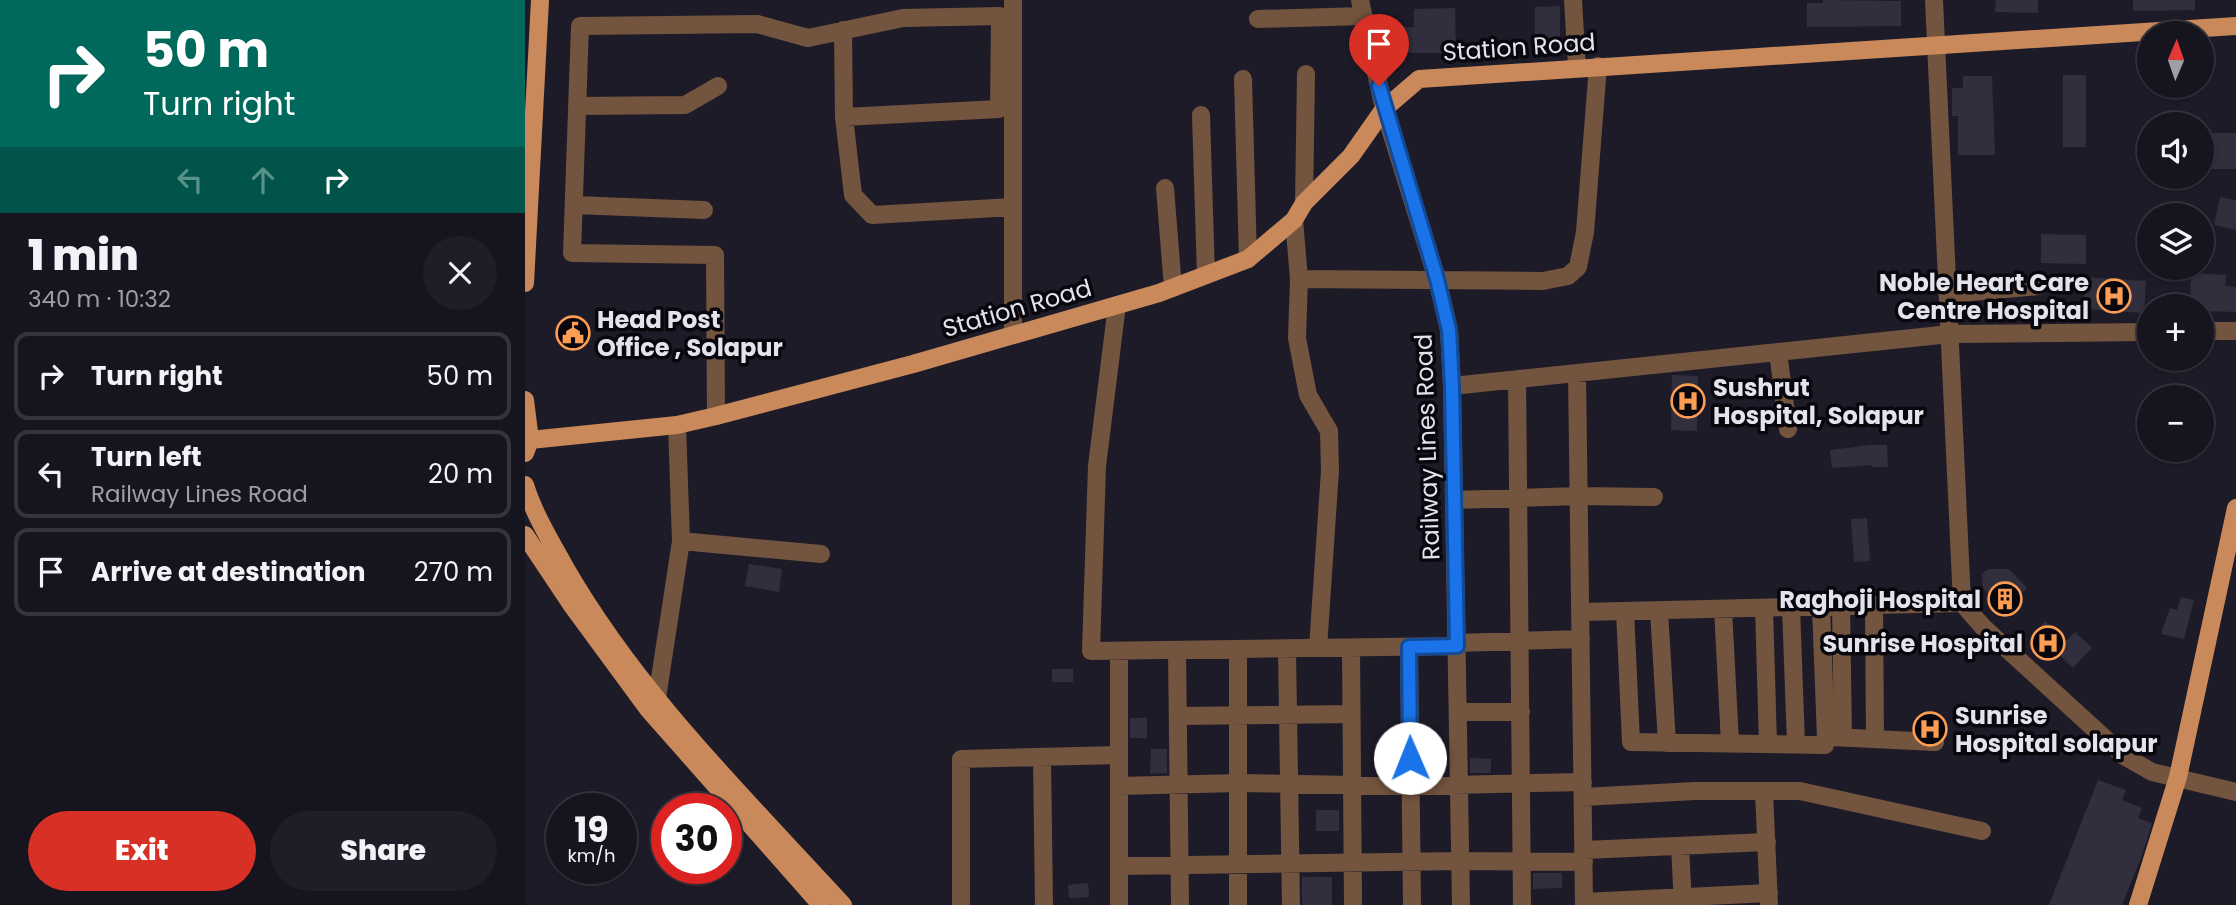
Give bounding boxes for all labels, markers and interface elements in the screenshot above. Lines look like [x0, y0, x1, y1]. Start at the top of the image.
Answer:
pin [1349, 14, 1409, 86]
text: 50 m [143, 16, 269, 84]
north arrow [2137, 21, 2214, 98]
map controls [2137, 21, 2214, 462]
icon: arrive [1360, 25, 1398, 63]
street label: Station Road [1441, 25, 1597, 69]
icon: right [28, 28, 119, 119]
text: Turn right [143, 81, 295, 126]
button: sound [2137, 112, 2214, 189]
icon: left [171, 161, 209, 199]
icon: ahead [244, 161, 282, 199]
icon: right [317, 161, 355, 199]
button: layers [2137, 203, 2214, 280]
text: 1 min [28, 226, 139, 285]
button: close [423, 236, 497, 310]
place label: Noble Heart Care Centre Hospital [1879, 266, 2089, 327]
street label: Station Road [939, 271, 1095, 345]
hospital icon: Noble Heart Care Centre Hospital [2095, 277, 2133, 315]
text: 340 m · 10:32 [28, 283, 171, 315]
button: + [2137, 294, 2214, 371]
place label: Head Post Office , Solapur [597, 303, 783, 364]
public building icon: Head Post Office , Solapur [554, 314, 592, 352]
street label: Railway Lines Road [1407, 333, 1447, 561]
icon: right [32, 357, 70, 395]
text: Turn right [91, 358, 223, 394]
text: 50 m [427, 358, 493, 394]
place label: Sushrut Hospital, Solapur [1713, 371, 1924, 432]
hospital icon: Sushrut Hospital, Solapur [1669, 382, 1707, 420]
button: − [2137, 385, 2214, 462]
text: Turn left [91, 439, 202, 475]
icon: left [32, 455, 70, 493]
text: 20 m [428, 456, 493, 492]
text: Railway Lines Road [91, 478, 308, 510]
icon: arrive [32, 553, 70, 591]
text: Arrive at destination [91, 554, 366, 590]
text: 270 m [414, 554, 493, 590]
building icon: Raghoji Hospital [1986, 580, 2024, 618]
place label: Raghoji Hospital [1779, 583, 1981, 616]
hospital icon: Sunrise Hospital [2029, 624, 2067, 662]
place label: Sunrise Hospital [1823, 627, 2023, 660]
place label: Sunrise Hospital solapur [1955, 699, 2158, 760]
hospital icon: Sunrise Hospital solapur [1911, 710, 1949, 748]
position arrow [1373, 721, 1447, 795]
speed limit sign: 30 [651, 793, 742, 884]
text: 19 [574, 805, 609, 854]
button: Exit [28, 811, 256, 891]
button: Share [270, 811, 497, 891]
text: km/h [568, 843, 615, 868]

